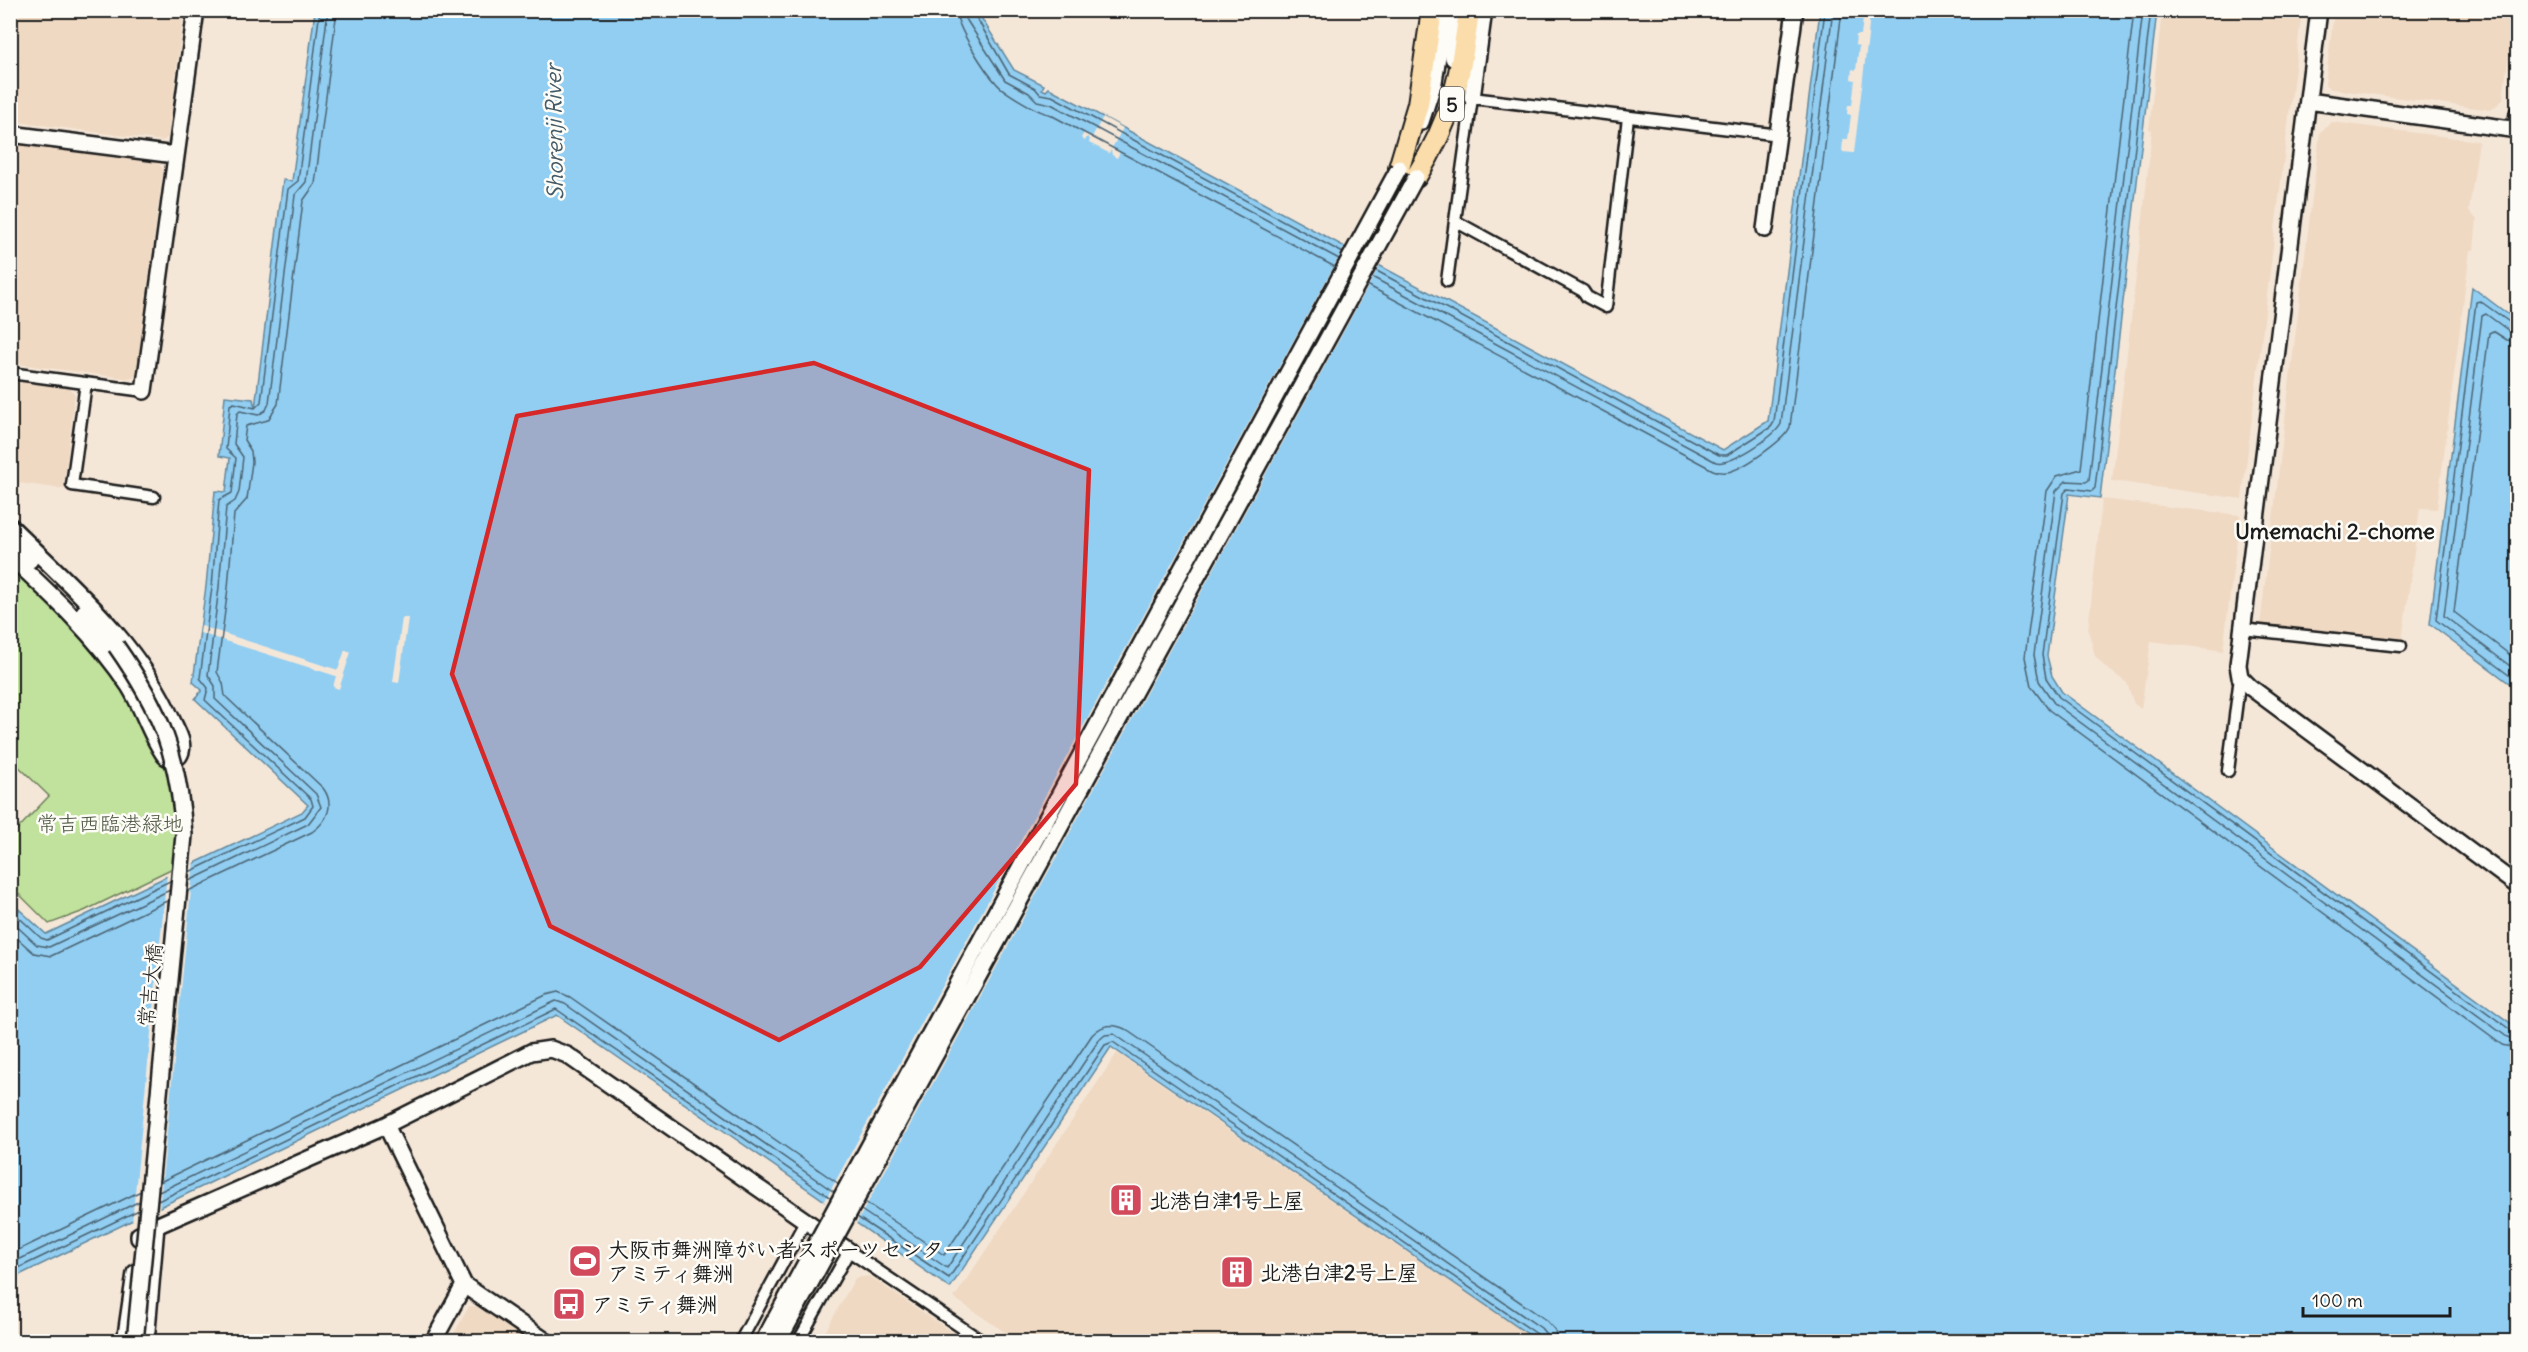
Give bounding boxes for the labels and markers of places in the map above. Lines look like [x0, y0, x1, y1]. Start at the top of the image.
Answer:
building icon: 北港白津1号上屋 [1108, 1182, 1144, 1218]
place label: 北港白津1号上屋 [1149, 1187, 1304, 1214]
place label: 大阪市舞洲障がい者スポーツセンター アミティ舞洲 [608, 1236, 965, 1287]
sports icon: 大阪市舞洲障がい者スポーツセンター アミティ舞洲 [567, 1243, 603, 1279]
building icon: 北港白津2号上屋 [1219, 1254, 1255, 1290]
place label: 北港白津2号上屋 [1260, 1259, 1419, 1286]
bus stop icon: アミティ舞洲 [551, 1286, 587, 1322]
place label: アミティ舞洲 [592, 1291, 718, 1318]

